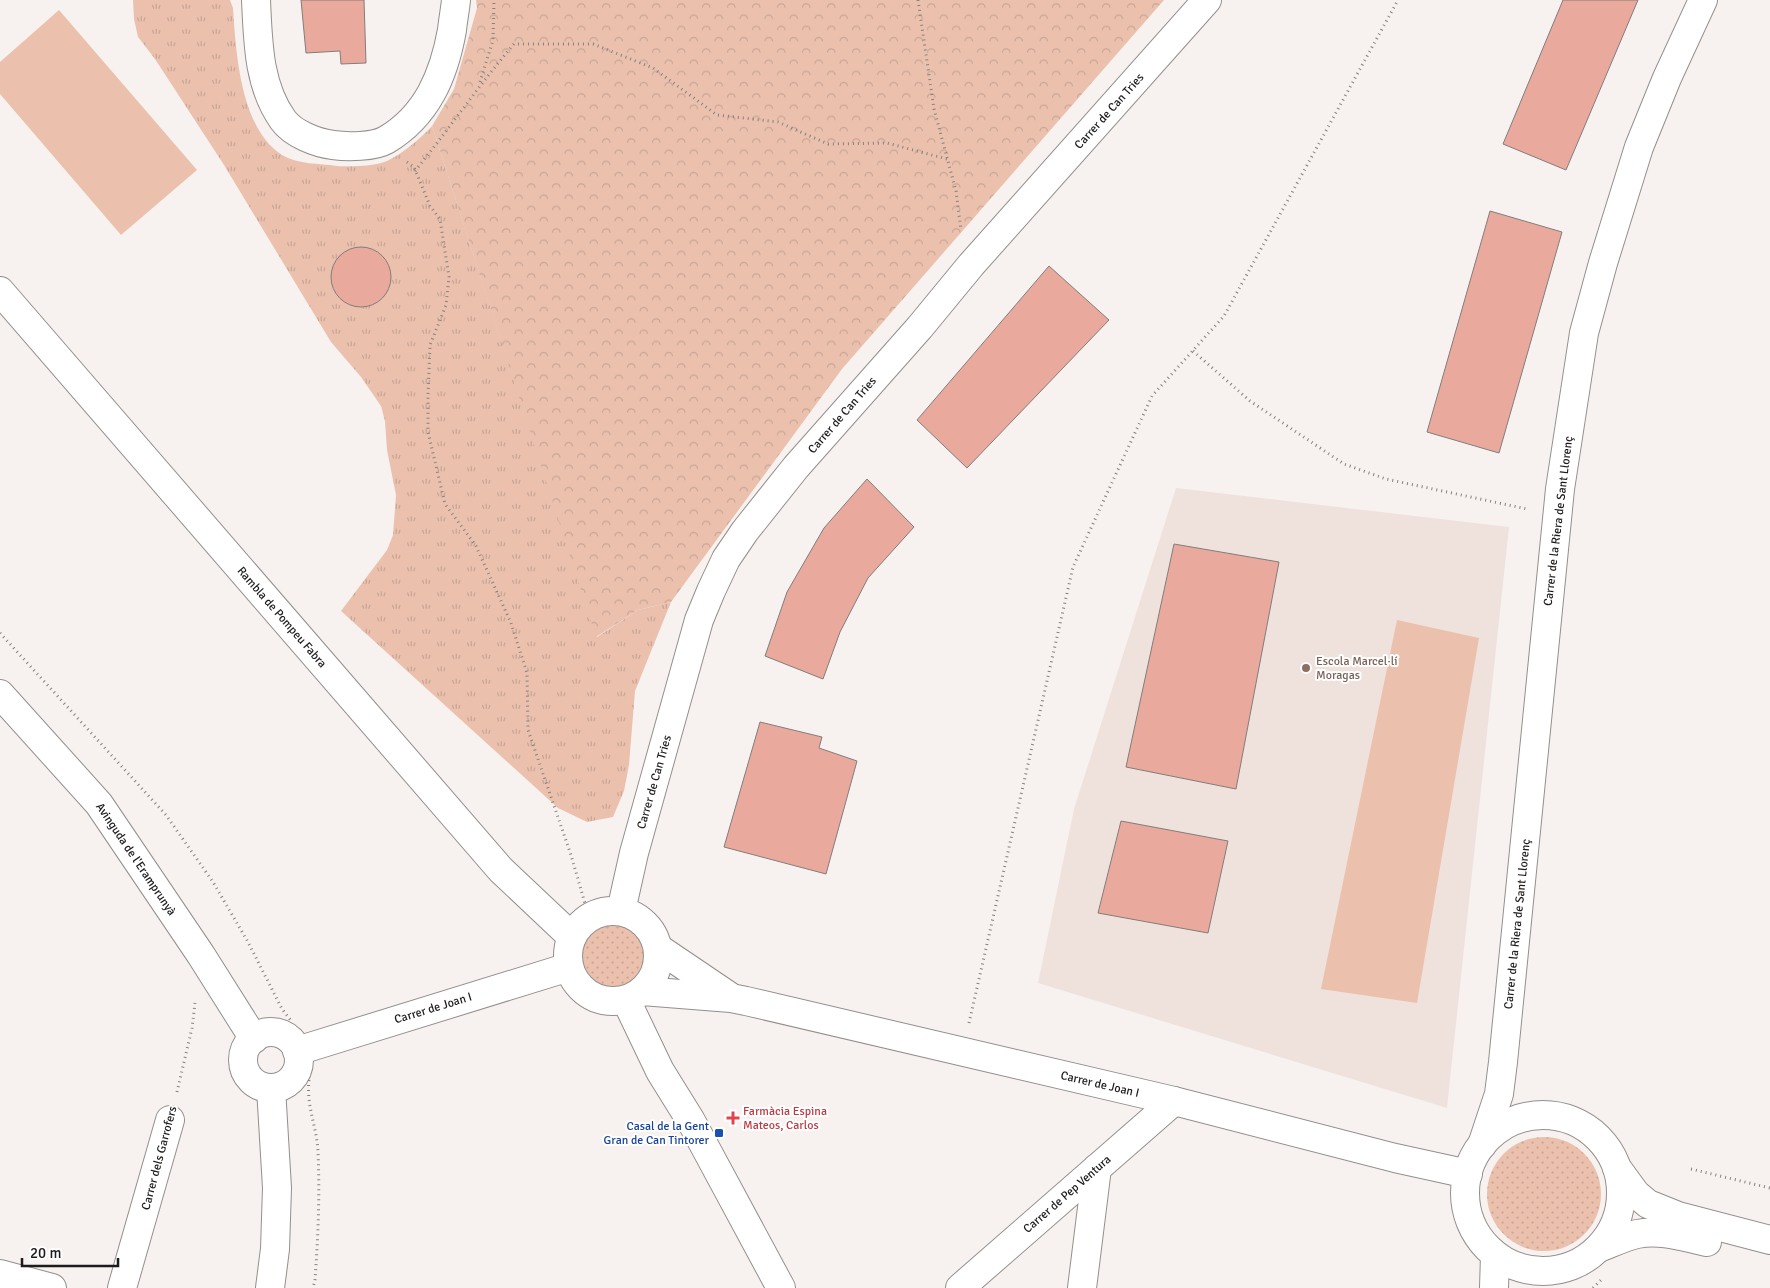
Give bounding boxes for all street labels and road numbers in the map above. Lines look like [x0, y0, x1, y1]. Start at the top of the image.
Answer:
street label: Carrer de Can Tries [1071, 70, 1147, 152]
street label: Carrer de Can Tries [805, 374, 880, 457]
street label: Carrer de la Riera de Sant Llorenç [1541, 435, 1576, 607]
street label: Rambla de Pompeu Fabra [234, 564, 330, 671]
street label: Carrer de Can Tries [634, 734, 675, 831]
street label: Avinguda de l'Eramprunyà [92, 800, 179, 919]
street label: Carrer de la Riera de Sant Llorenç [1501, 838, 1534, 1010]
street label: Carrer de Joan I [393, 990, 474, 1027]
street label: Carrer de Joan I [1059, 1068, 1141, 1101]
street label: Carrer dels Garrofers [138, 1105, 181, 1212]
street label: Carrer de Pep Ventura [1020, 1152, 1114, 1237]

